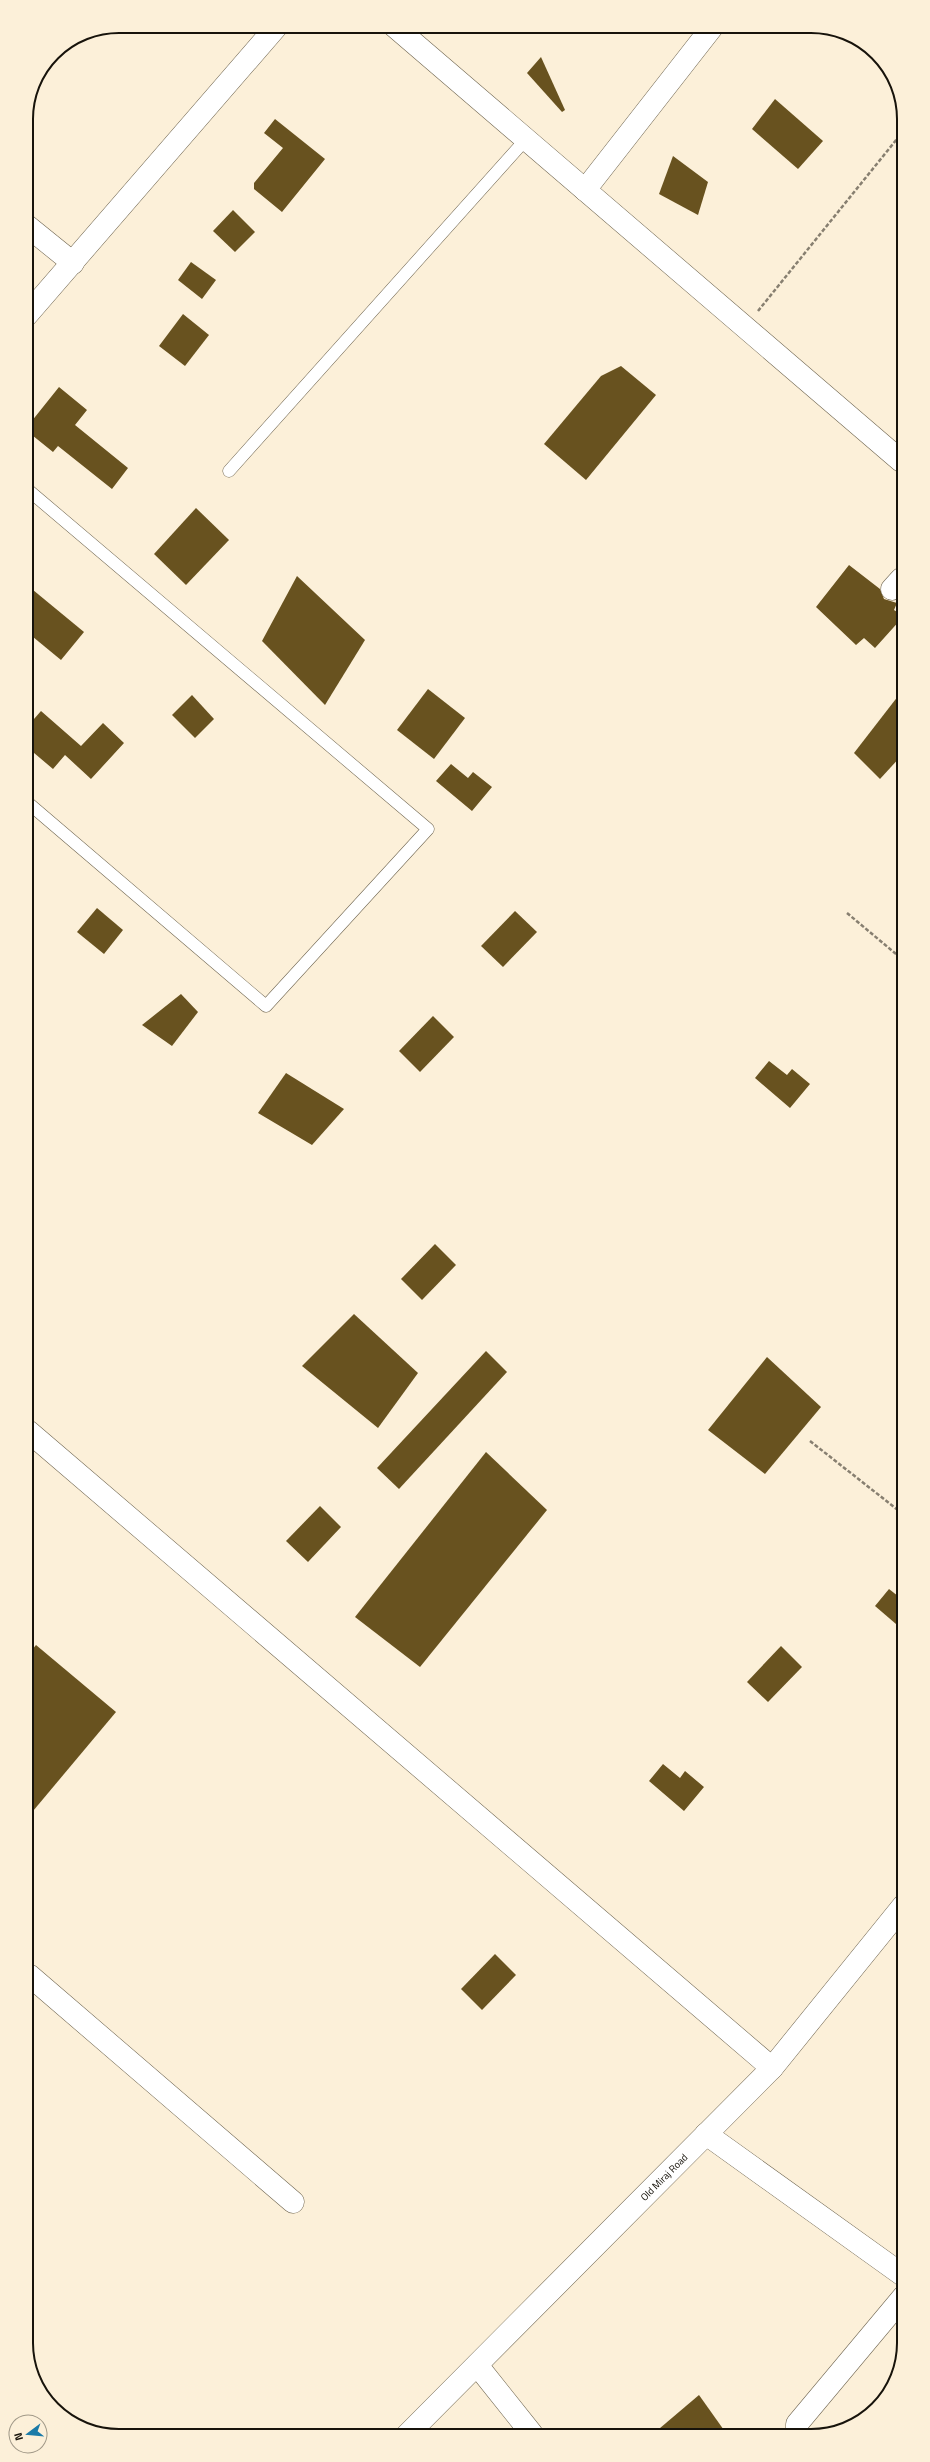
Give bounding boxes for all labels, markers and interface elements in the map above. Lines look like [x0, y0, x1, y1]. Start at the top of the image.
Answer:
street label: Old Miraj Road [637, 2150, 691, 2204]
north arrow [8, 2414, 48, 2454]
text: N [10, 2431, 27, 2443]

